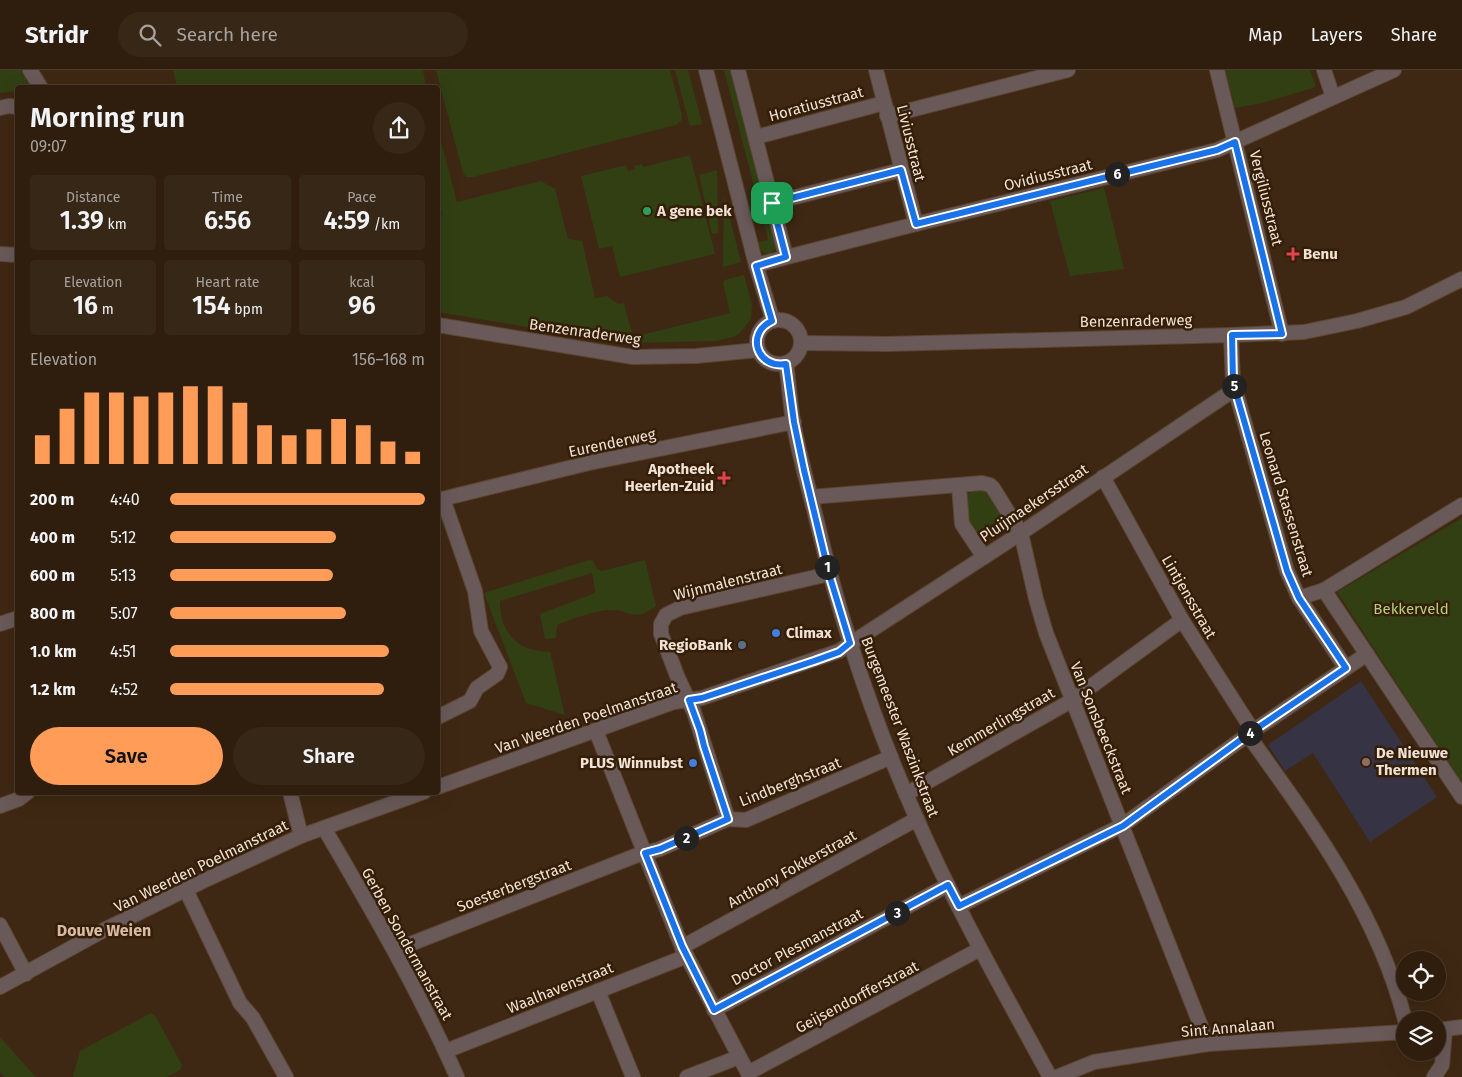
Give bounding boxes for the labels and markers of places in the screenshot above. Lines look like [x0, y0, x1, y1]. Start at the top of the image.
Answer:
pin: 6 [1104, 162, 1130, 186]
pin [751, 182, 793, 224]
place label: A gene bek [656, 202, 732, 220]
marker: A gene bek [641, 205, 653, 217]
place label: Benu [1303, 245, 1338, 263]
marker: Benu [1287, 248, 1299, 260]
pin: 5 [1222, 374, 1246, 398]
place label: Apotheek Heerlen-Zuid [625, 460, 715, 495]
marker: Apotheek Heerlen-Zuid [718, 472, 730, 484]
pin: 1 [814, 554, 840, 580]
place label: Climax [786, 624, 832, 642]
marker: Climax [770, 627, 782, 639]
place label: RegioBank [659, 636, 733, 654]
marker: RegioBank [736, 639, 748, 651]
pin: 4 [1238, 720, 1262, 746]
place label: De Nieuwe Thermen [1376, 744, 1448, 779]
place label: PLUS Winnubst [580, 754, 683, 772]
marker: De Nieuwe Thermen [1360, 756, 1372, 768]
marker: PLUS Winnubst [687, 757, 699, 769]
pin: 2 [674, 826, 698, 850]
pin: 3 [884, 900, 910, 926]

